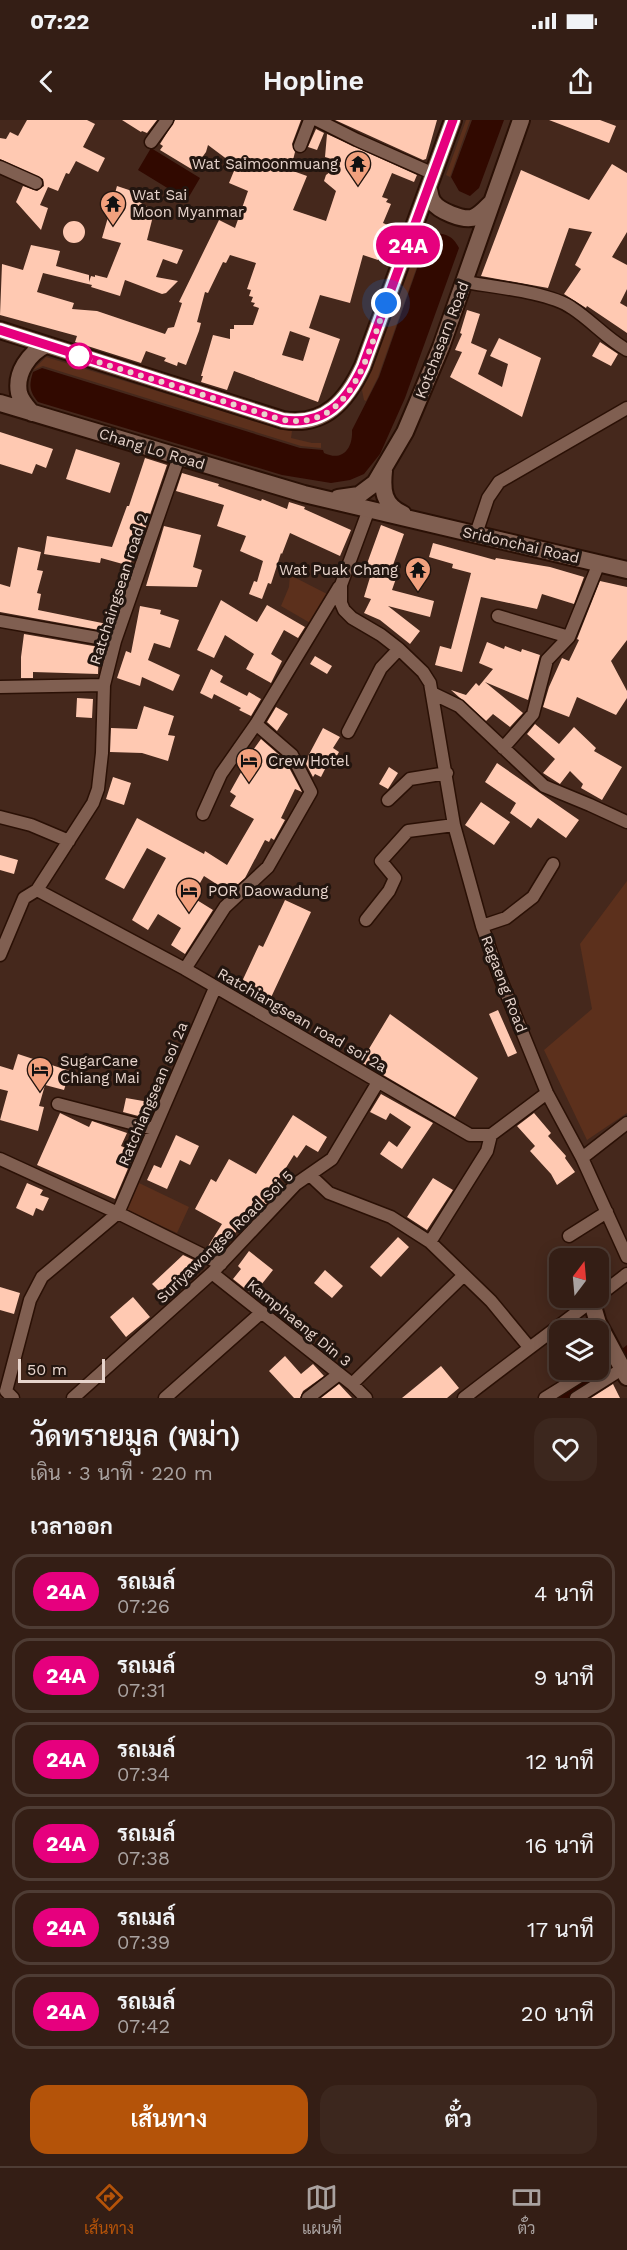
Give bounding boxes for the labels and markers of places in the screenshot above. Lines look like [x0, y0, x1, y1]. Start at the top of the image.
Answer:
temple icon: Wat Saimoonmuang [343, 149, 373, 187]
place label: Wat Saimoonmuang [192, 155, 338, 173]
place label: Wat Sai Moon Myanmar [132, 186, 244, 221]
temple icon: Wat Sai Moon Myanmar [98, 189, 128, 227]
unlabelled marker [66, 343, 92, 369]
temple icon: Wat Puak Chang [403, 555, 433, 593]
place label: Wat Puak Chang [279, 561, 398, 579]
hotel icon: Crew Hotel [234, 746, 264, 784]
place label: Crew Hotel [268, 752, 350, 770]
hotel icon: POR Daowadung [174, 876, 204, 914]
place label: POR Daowadung [208, 882, 328, 900]
place label: SugarCane Chiang Mai [60, 1052, 140, 1087]
hotel icon: SugarCane Chiang Mai [25, 1055, 55, 1093]

